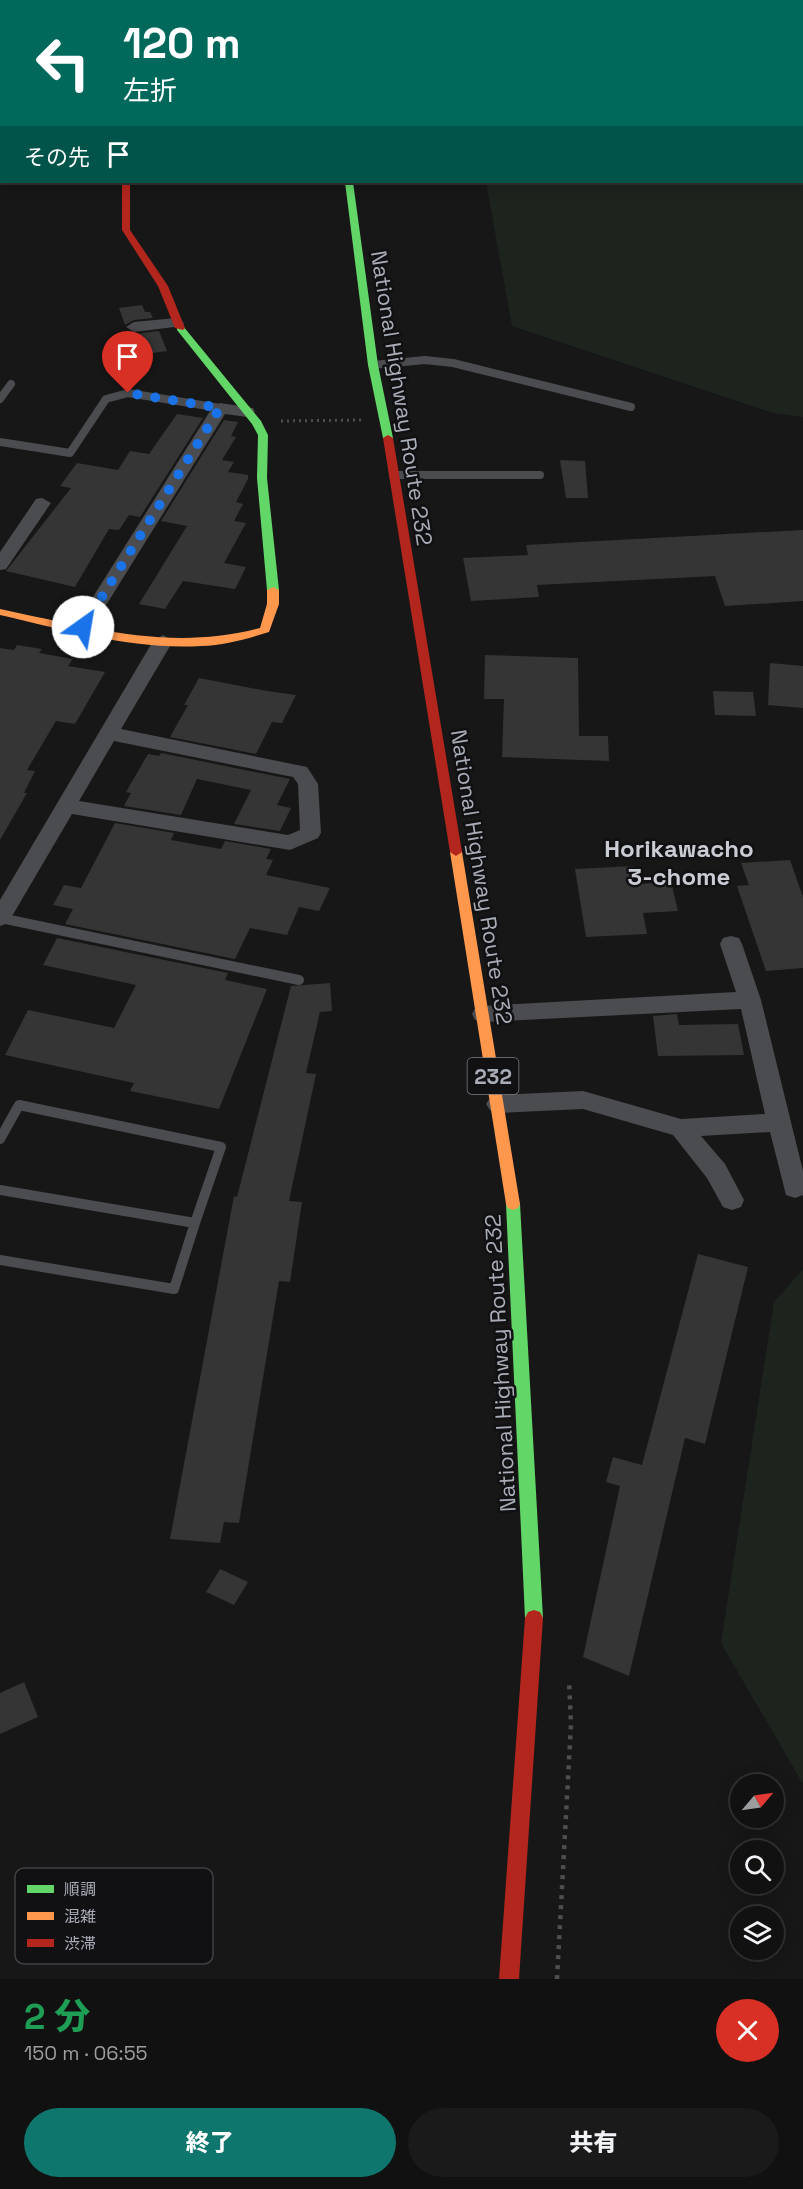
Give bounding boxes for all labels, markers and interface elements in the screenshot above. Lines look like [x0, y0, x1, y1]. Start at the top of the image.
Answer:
text: 120 m [123, 17, 241, 70]
icon: left [24, 24, 102, 102]
text: 左折 [123, 73, 177, 108]
icon: arrive [102, 138, 135, 171]
text: その先 [24, 143, 90, 171]
street label: National Highway Route 232 [365, 249, 439, 547]
pin [102, 331, 153, 393]
icon: arrive [111, 340, 144, 373]
position arrow [51, 595, 115, 659]
street label: National Highway Route 232 [445, 728, 519, 1026]
district label: Horikawacho 3-chome [604, 833, 754, 892]
road number: 232 [468, 1058, 518, 1094]
street label: National Highway Route 232 [478, 1213, 522, 1513]
north arrow [730, 1774, 784, 1828]
map controls [730, 1774, 784, 1960]
button: search [730, 1840, 784, 1894]
legend [15, 1868, 213, 1964]
text: 順調 [64, 1879, 96, 1900]
text: 混雑 [64, 1906, 96, 1927]
button: layers [730, 1906, 784, 1960]
text: 渋滞 [64, 1933, 96, 1954]
text: 2 分 [24, 1994, 91, 2040]
button: close [716, 1999, 779, 2062]
text: 150 m · 06:55 [24, 2040, 148, 2066]
button: 終了 [24, 2108, 396, 2177]
button: 共有 [408, 2108, 779, 2177]

